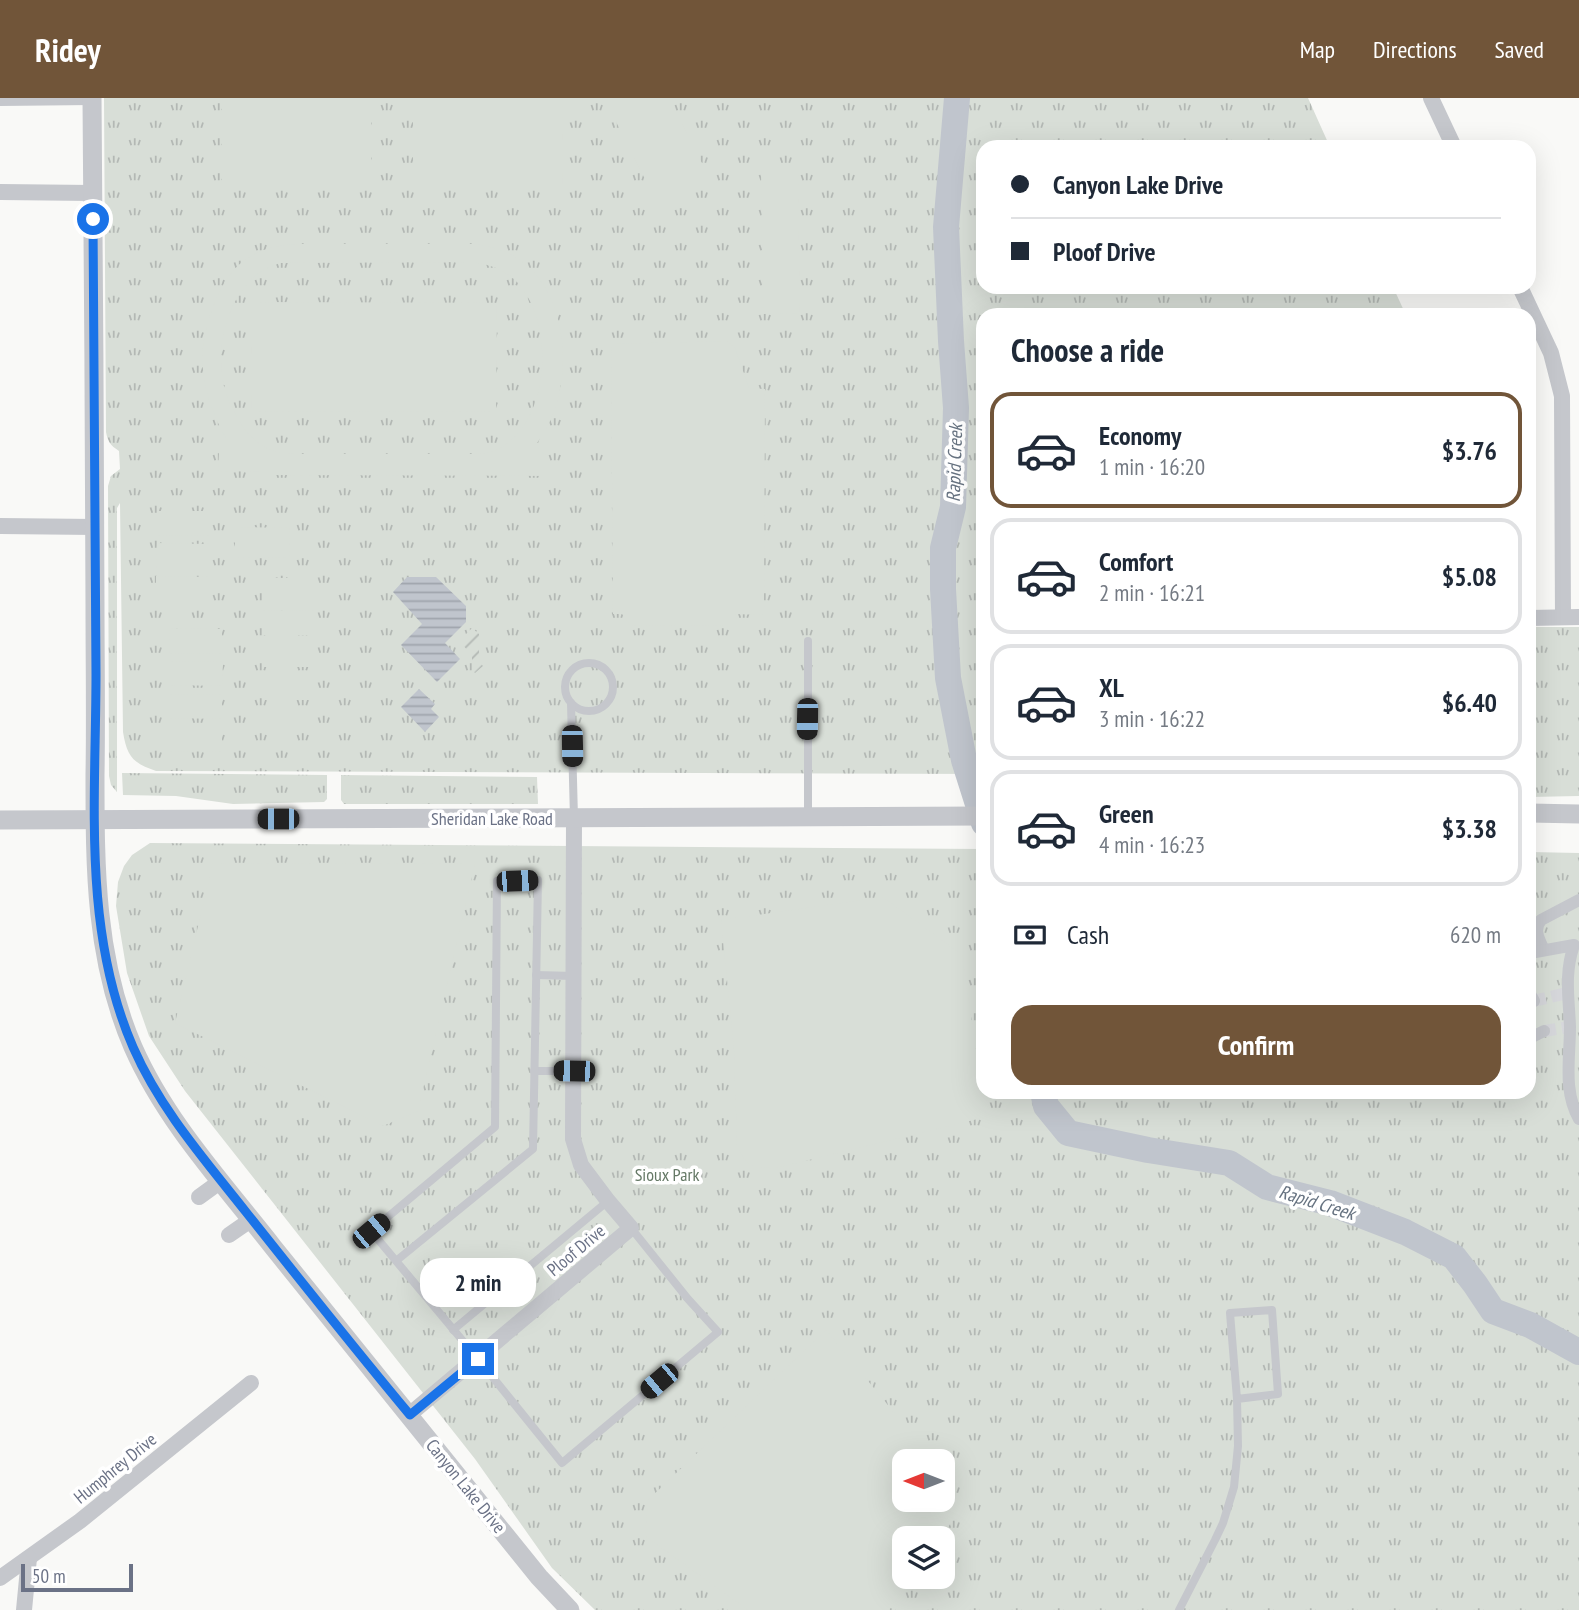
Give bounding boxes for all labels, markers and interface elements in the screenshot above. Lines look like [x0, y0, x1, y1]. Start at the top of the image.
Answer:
text: Ridey [35, 28, 101, 71]
text: Map [1300, 34, 1335, 65]
text: Directions [1373, 34, 1457, 65]
text: Saved [1495, 34, 1544, 65]
text: Canyon Lake Drive [1053, 168, 1223, 201]
route start [77, 203, 109, 235]
text: Ploof Drive [1053, 235, 1156, 268]
text: Choose a ride [1011, 329, 1164, 371]
icon: car [1015, 419, 1078, 482]
text: Economy [1099, 419, 1181, 452]
water label: Rapid Creek [941, 421, 967, 502]
text: $3.76 [1442, 434, 1497, 467]
text: 1 min · 16:20 [1099, 452, 1205, 481]
icon: car [1015, 545, 1078, 608]
text: Comfort [1099, 545, 1173, 578]
text: $5.08 [1442, 560, 1497, 593]
text: 2 min · 16:21 [1099, 578, 1205, 607]
icon: car [1015, 671, 1078, 734]
text: XL [1099, 671, 1124, 704]
text: $6.40 [1442, 686, 1497, 719]
car [797, 698, 818, 740]
text: 3 min · 16:22 [1099, 704, 1205, 733]
car [562, 725, 583, 767]
icon: car [1015, 797, 1078, 860]
text: Green [1099, 797, 1154, 830]
street label: Sheridan Lake Road [431, 807, 553, 830]
car [258, 809, 300, 830]
text: $3.38 [1442, 812, 1497, 845]
text: 4 min · 16:23 [1099, 830, 1205, 859]
car [496, 870, 539, 892]
icon: cash [1011, 916, 1049, 954]
text: Cash [1067, 918, 1109, 951]
text: 620 m [1450, 920, 1501, 949]
button: Confirm [1011, 1005, 1501, 1085]
car [553, 1060, 596, 1082]
park label: Sioux Park [635, 1163, 699, 1186]
water label: Rapid Creek [1276, 1179, 1360, 1226]
car [349, 1209, 394, 1253]
street label: Ploof Drive [542, 1219, 610, 1281]
callout: 2 min [420, 1258, 536, 1306]
text: 2 min [455, 1268, 501, 1297]
route end [462, 1343, 494, 1375]
car [637, 1359, 682, 1403]
street label: Humphrey Drive [69, 1428, 161, 1508]
street label: Canyon Lake Drive [421, 1434, 511, 1538]
north arrow [892, 1449, 956, 1512]
map controls [892, 1449, 955, 1589]
button: layers [892, 1526, 955, 1589]
scale bar [21, 1561, 133, 1593]
text: 50 m [32, 1564, 66, 1588]

